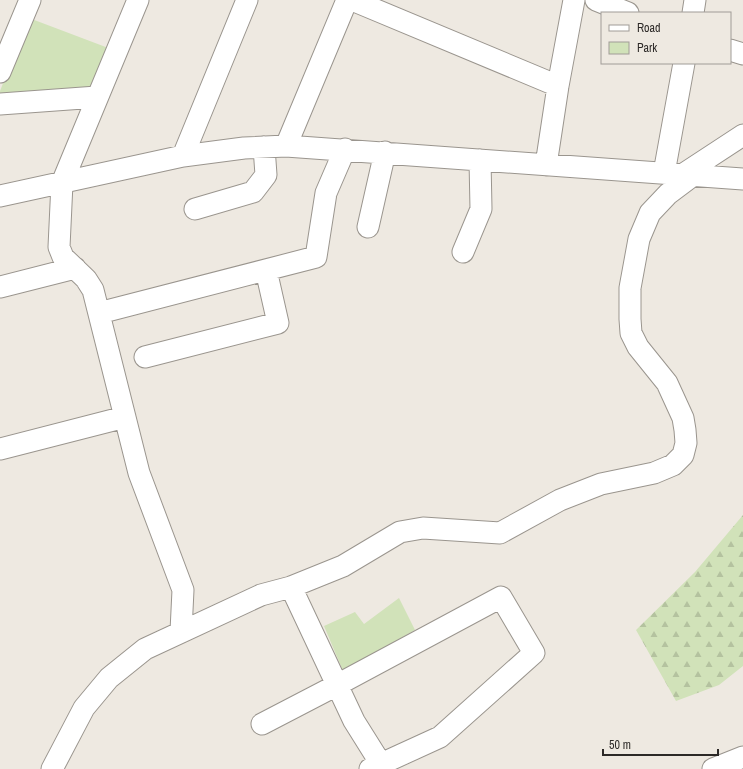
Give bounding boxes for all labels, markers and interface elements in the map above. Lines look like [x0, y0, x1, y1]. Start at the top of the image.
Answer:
legend [601, 12, 731, 64]
text: Road [637, 20, 661, 36]
text: Park [637, 40, 657, 56]
scale bar [603, 731, 718, 757]
text: 50 m [609, 737, 631, 753]

